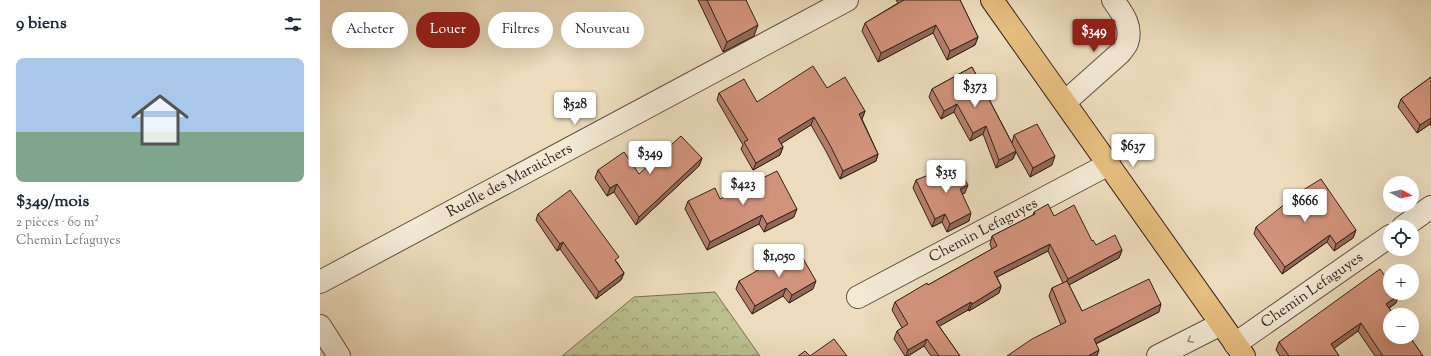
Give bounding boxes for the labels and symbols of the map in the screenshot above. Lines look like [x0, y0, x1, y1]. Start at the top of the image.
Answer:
pin: $349 [1070, 19, 1118, 53]
pin: $373 [951, 74, 999, 108]
pin: $528 [551, 92, 599, 126]
pin: $637 [1109, 134, 1157, 168]
street label: Ruelle des Maraichers [443, 138, 576, 223]
pin: $349 [626, 141, 674, 175]
pin: $315 [922, 160, 970, 194]
pin: $423 [719, 172, 767, 206]
north arrow [1383, 176, 1419, 212]
pin: $666 [1281, 189, 1329, 223]
street label: Chemin Lefaguyes [925, 193, 1042, 268]
pin: $1,050 [746, 244, 812, 278]
street label: Chemin Lefaguyes [1257, 247, 1368, 333]
one-way arrow [1186, 335, 1194, 343]

